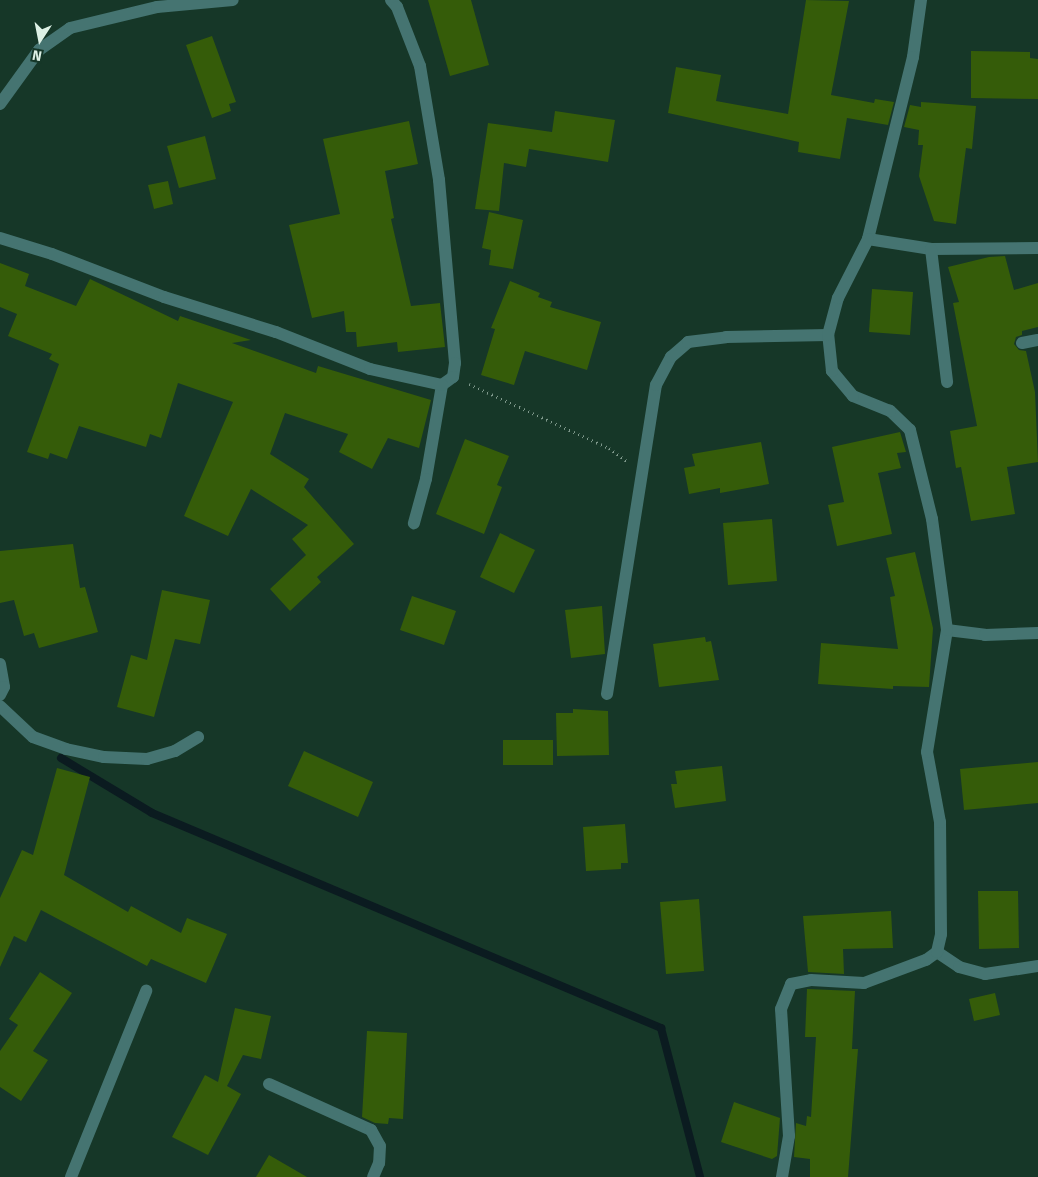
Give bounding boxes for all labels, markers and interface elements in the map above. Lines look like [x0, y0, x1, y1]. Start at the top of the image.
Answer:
north arrow [15, 15, 65, 65]
text: N [31, 46, 43, 64]

